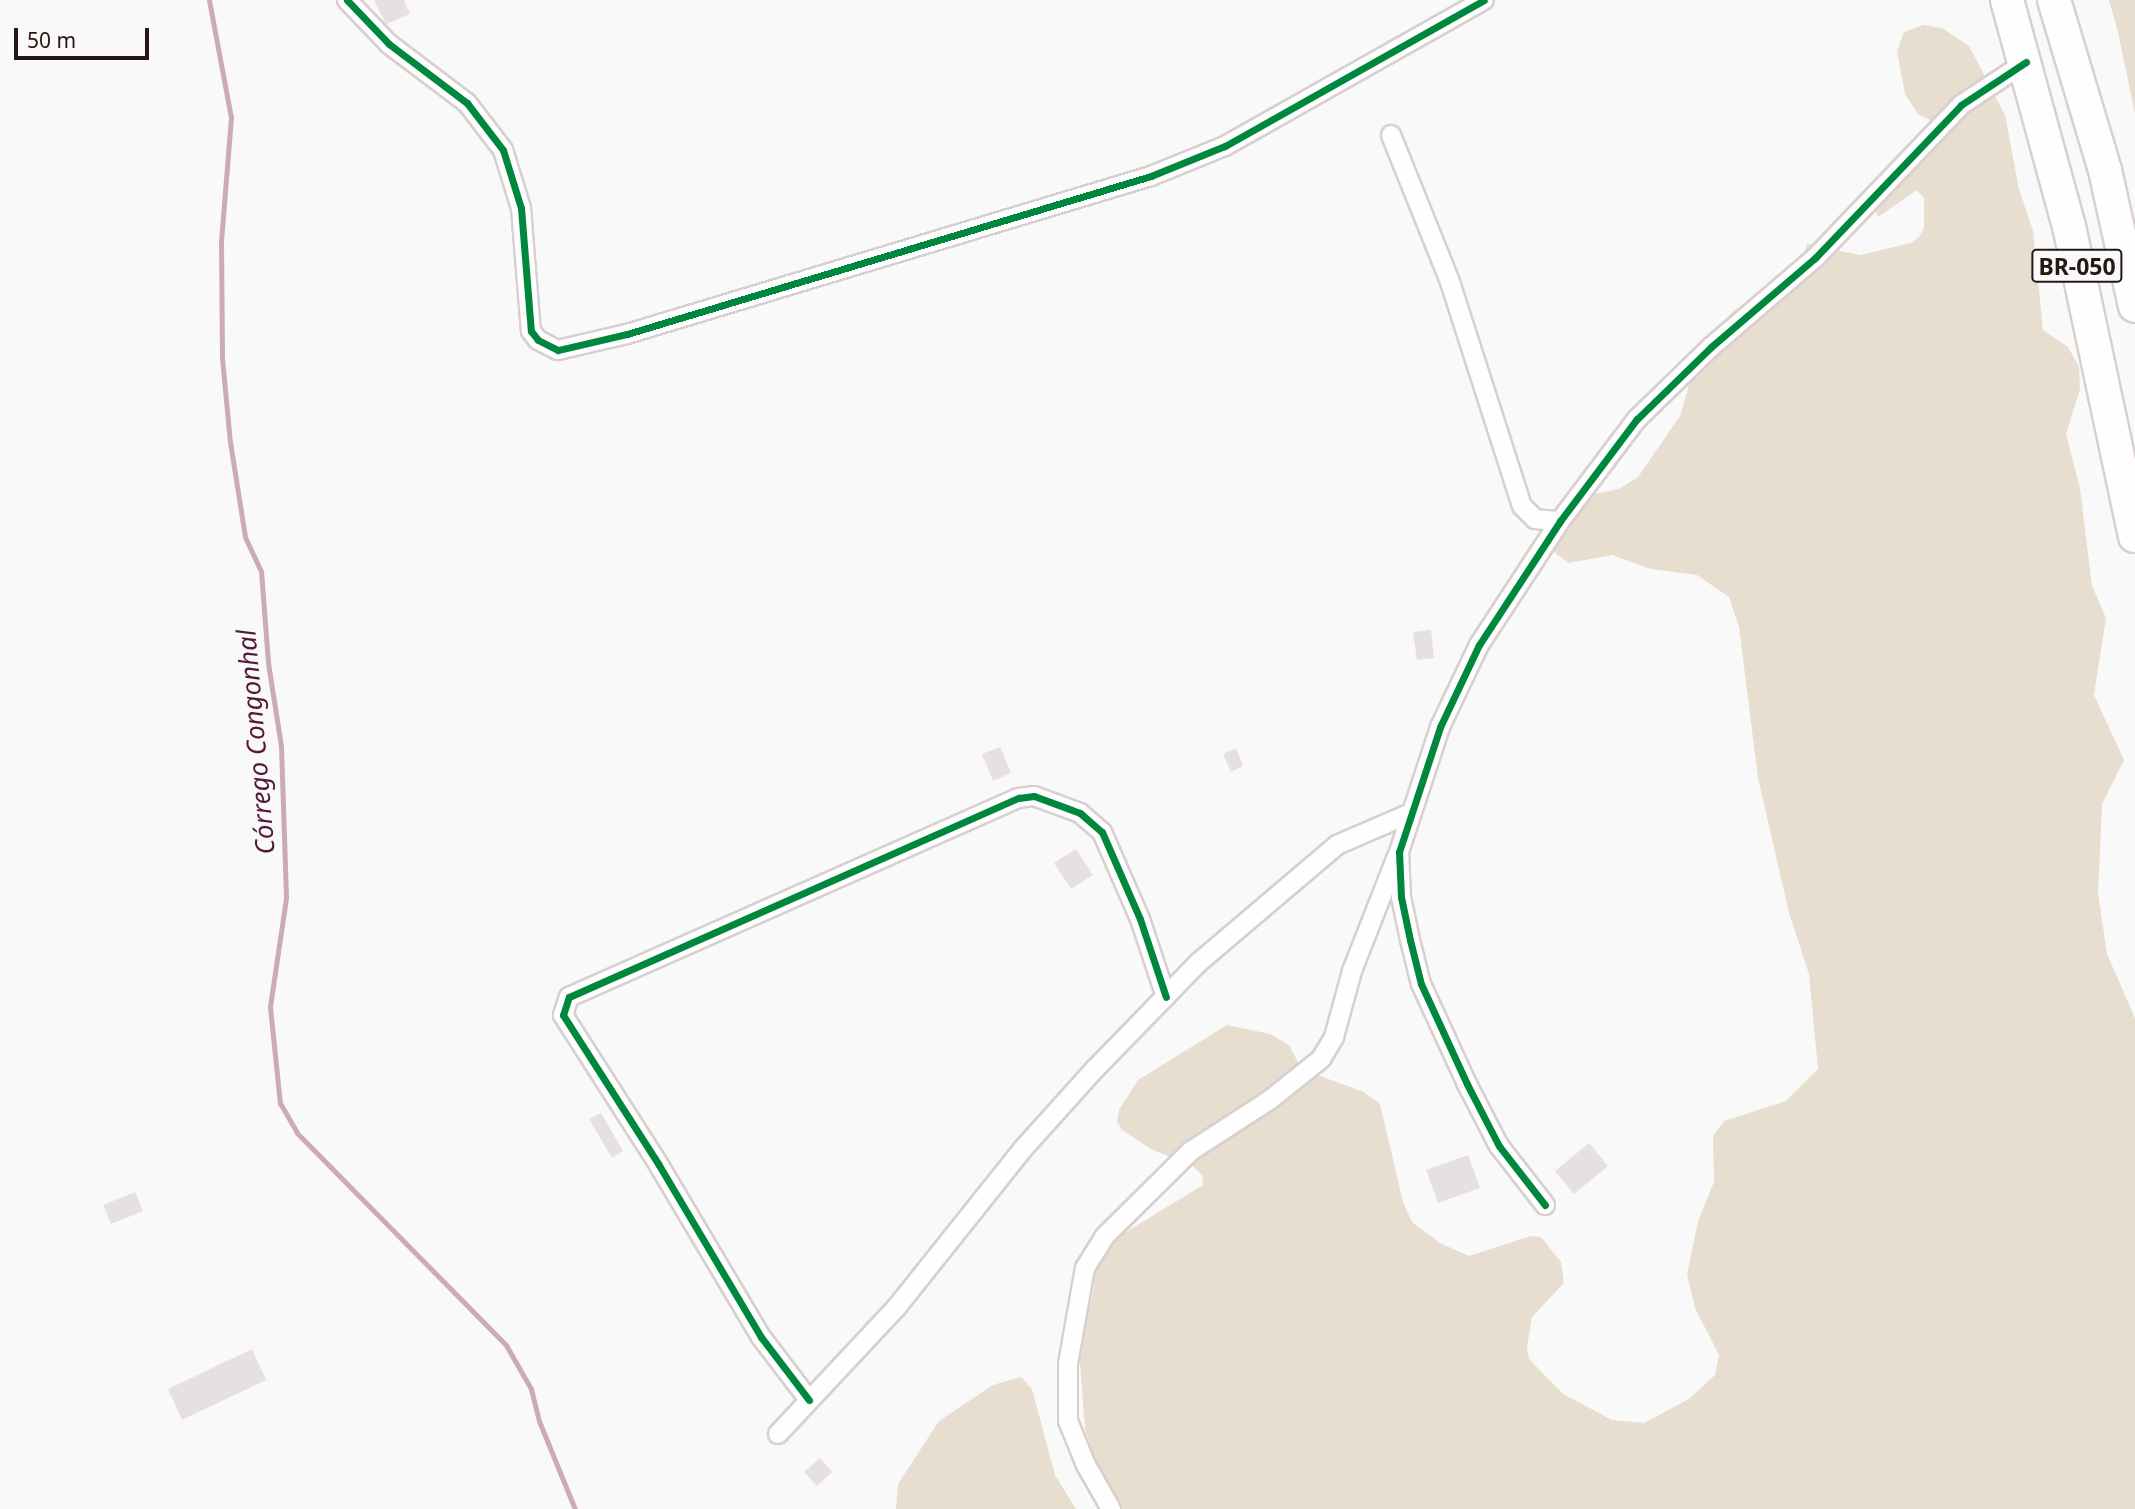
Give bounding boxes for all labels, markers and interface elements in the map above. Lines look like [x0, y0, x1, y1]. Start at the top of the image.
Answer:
scale bar [18, 14, 152, 58]
text: 50 m [27, 26, 76, 54]
road number: BR-050 [2030, 246, 2124, 286]
water label: Córrego Congonhal [231, 628, 281, 856]

